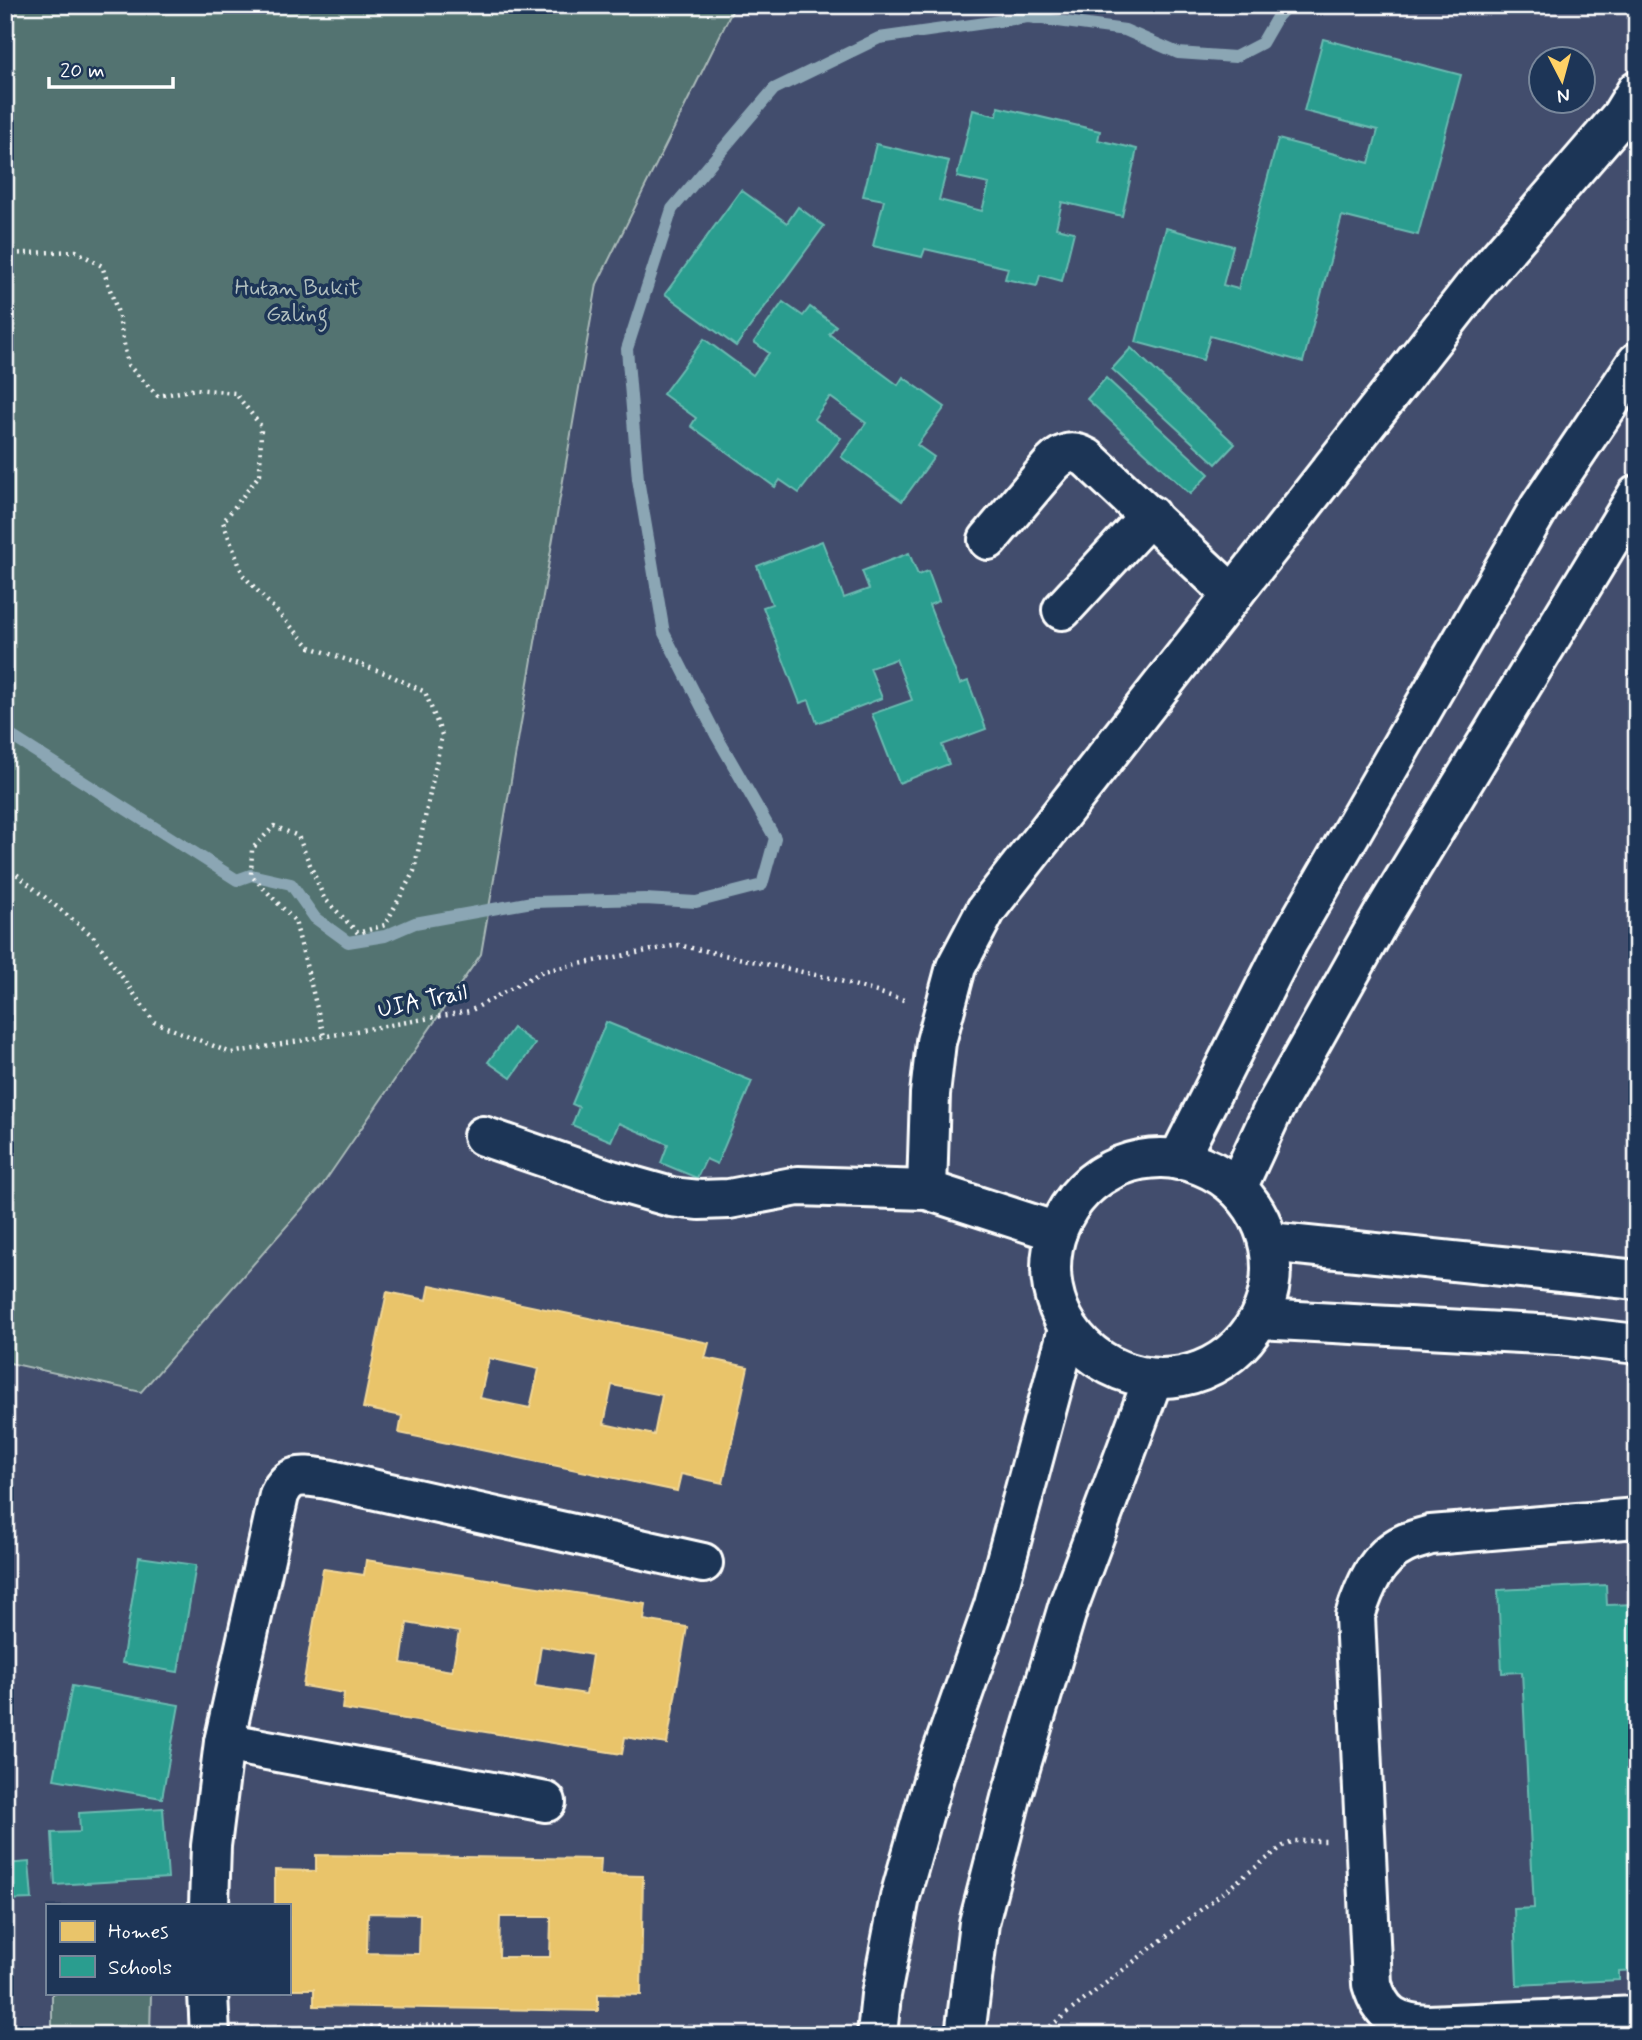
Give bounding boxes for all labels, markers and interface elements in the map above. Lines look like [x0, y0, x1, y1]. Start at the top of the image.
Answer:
scale bar [49, 46, 173, 90]
north arrow [1526, 46, 1596, 116]
text: 20 m [60, 57, 105, 85]
text: N [1556, 82, 1571, 109]
park label: Hutan Bukit Galing [234, 274, 360, 332]
street label: UIA Trail [375, 978, 470, 1026]
legend [46, 1904, 290, 1994]
text: Homes [108, 1918, 168, 1946]
text: Schools [108, 1954, 172, 1982]

